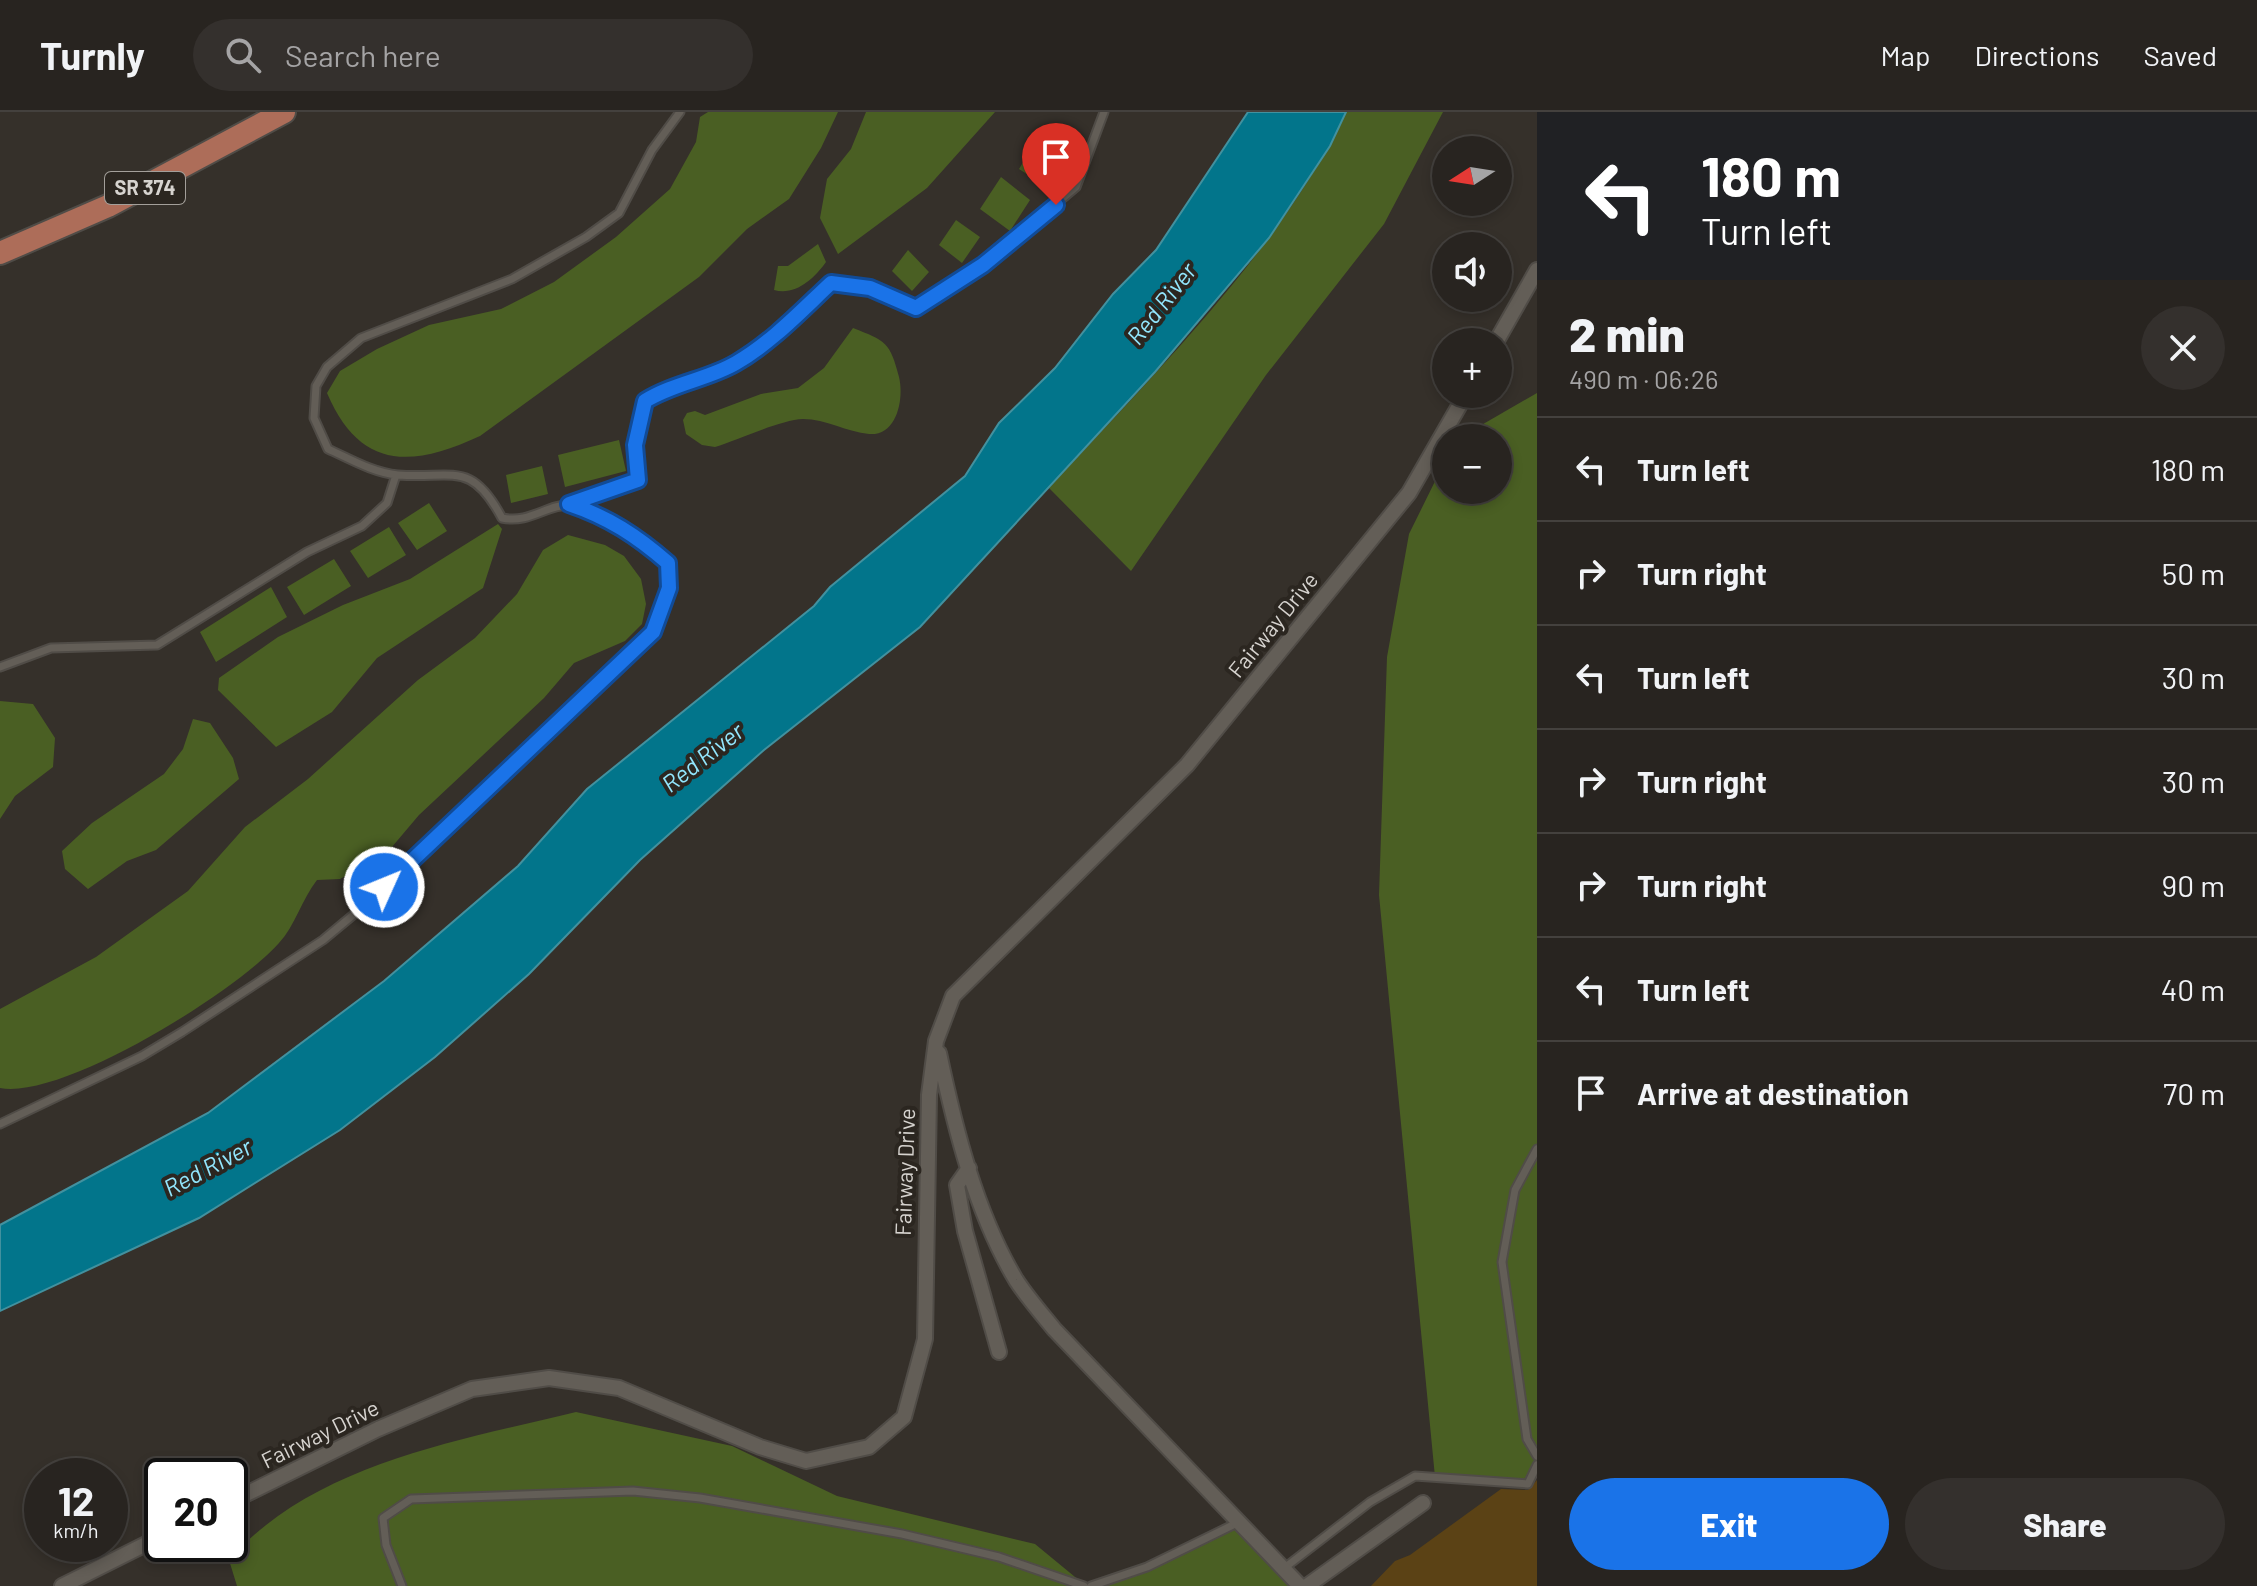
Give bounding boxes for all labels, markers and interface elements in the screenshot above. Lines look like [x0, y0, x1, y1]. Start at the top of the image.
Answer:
search box [193, 19, 753, 91]
text: Turnly [40, 32, 145, 78]
icon: search [221, 33, 265, 77]
text: Search here [285, 37, 441, 73]
text: Map [1881, 38, 1930, 72]
text: Directions [1974, 38, 2100, 72]
text: Saved [2144, 38, 2217, 72]
pin [1022, 123, 1090, 205]
icon: arrive [1034, 135, 1078, 179]
north arrow [1432, 136, 1512, 216]
map controls [1432, 136, 1512, 504]
text: 180 m [1701, 141, 1841, 208]
icon: left [1569, 144, 1673, 248]
road number: SR 374 [105, 172, 185, 204]
text: Turn left [1701, 209, 1832, 252]
button: sound [1432, 232, 1512, 312]
water label: Red River [1120, 255, 1203, 350]
text: 2 min [1569, 304, 1685, 362]
button: close [2141, 306, 2225, 390]
button: + [1432, 328, 1512, 408]
text: 490 m · 06:26 [1569, 363, 1718, 394]
button: − [1432, 424, 1512, 504]
icon: left [1569, 447, 1613, 491]
text: Turn left [1637, 451, 1750, 487]
text: 180 m [2151, 451, 2225, 487]
icon: right [1569, 551, 1613, 595]
text: Turn right [1637, 555, 1767, 591]
text: 50 m [2162, 555, 2225, 591]
street label: Fairway Drive [1222, 567, 1322, 682]
icon: left [1569, 655, 1613, 699]
text: Turn left [1637, 659, 1750, 695]
text: 30 m [2162, 659, 2225, 695]
water label: Red River [655, 715, 750, 798]
icon: right [1569, 759, 1613, 803]
text: Turn right [1637, 763, 1767, 799]
text: 30 m [2162, 763, 2225, 799]
position arrow [342, 845, 426, 929]
icon: right [1569, 863, 1613, 907]
text: Turn right [1637, 867, 1767, 903]
text: 90 m [2162, 867, 2225, 903]
icon: left [1569, 967, 1613, 1011]
text: Turn left [1637, 971, 1750, 1007]
text: 40 m [2161, 971, 2225, 1007]
icon: arrive [1569, 1071, 1613, 1115]
text: Arrive at destination [1637, 1075, 1909, 1111]
text: 70 m [2163, 1075, 2225, 1111]
street label: Fairway Drive [889, 1108, 919, 1236]
water label: Red River [158, 1131, 258, 1202]
street label: Fairway Drive [257, 1393, 383, 1473]
speed limit sign: 20 [144, 1458, 248, 1562]
text: 12 [58, 1476, 94, 1524]
button: Exit [1569, 1478, 1889, 1570]
button: Share [1905, 1478, 2225, 1570]
text: km/h [53, 1518, 99, 1542]

